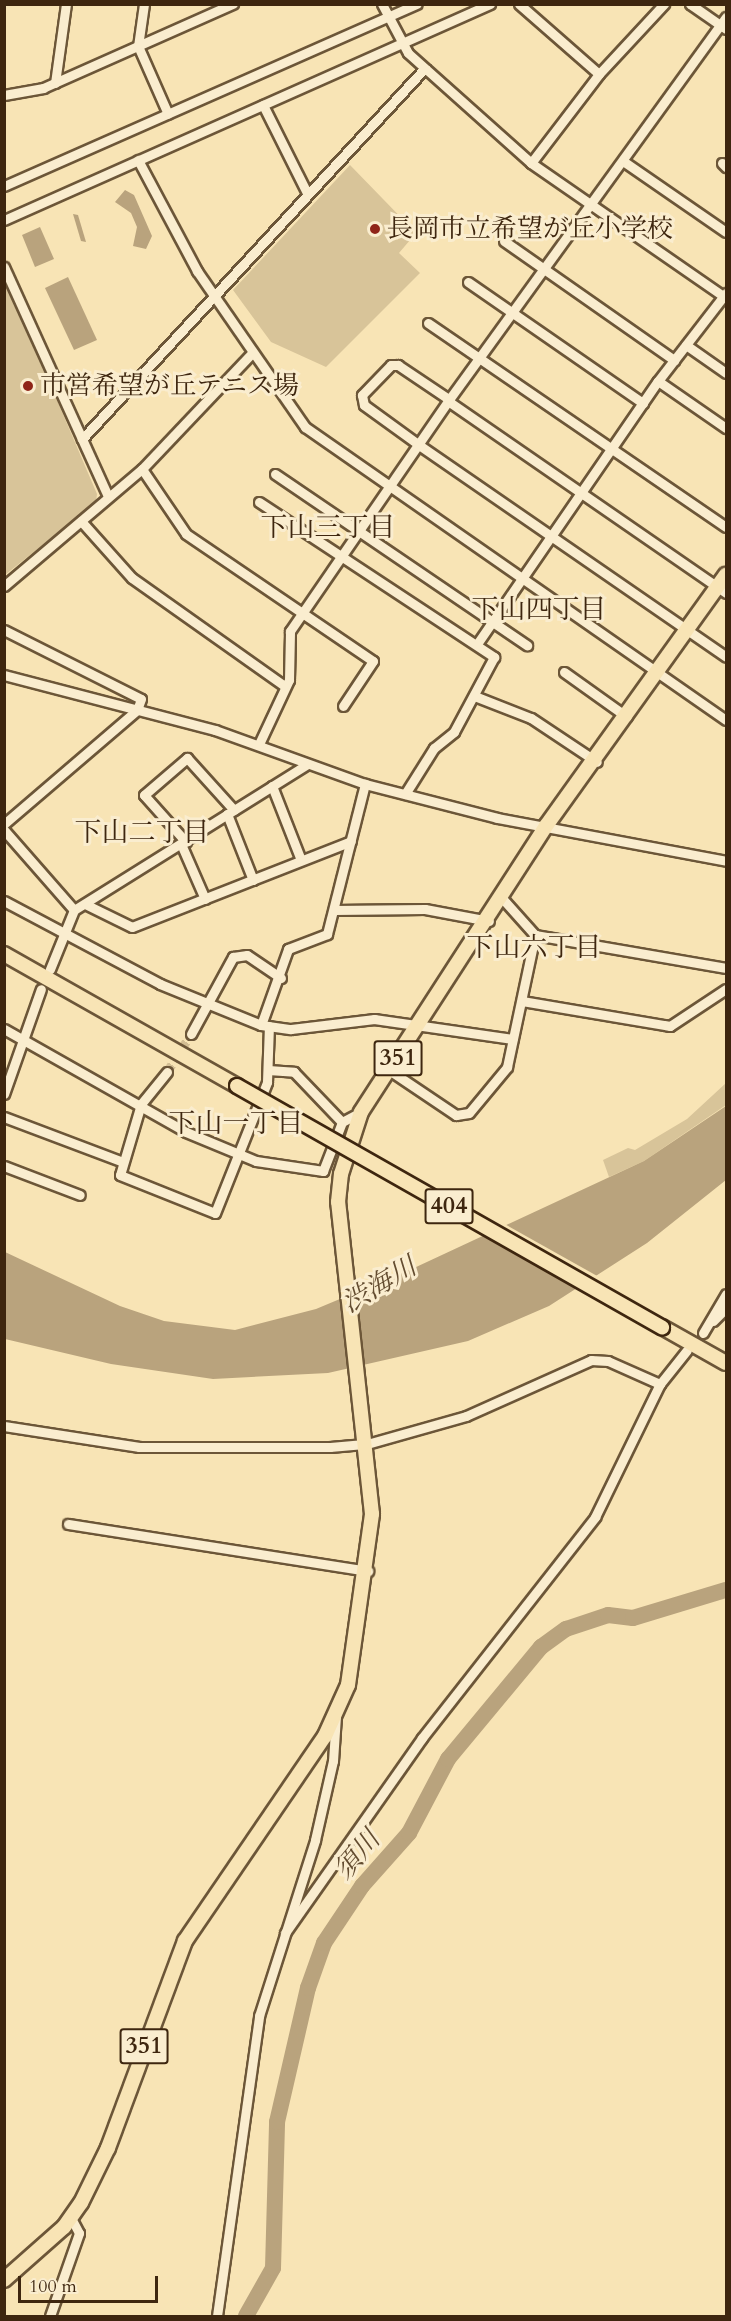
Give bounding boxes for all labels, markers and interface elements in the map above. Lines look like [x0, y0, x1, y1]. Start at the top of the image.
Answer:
place label: 長岡市立希望が丘小学校 [387, 213, 673, 245]
marker: 長岡市立希望が丘小学校 [368, 222, 382, 236]
place label: 市営希望が丘テニス場 [40, 370, 300, 402]
marker: 市営希望が丘テニス場 [21, 379, 35, 393]
district label: 下山三丁目 [261, 512, 395, 544]
district label: 下山四丁目 [472, 594, 606, 626]
district label: 下山二丁目 [75, 817, 209, 849]
district label: 下山六丁目 [467, 932, 601, 964]
road number: 351 [372, 1037, 424, 1079]
district label: 下山一丁目 [169, 1108, 303, 1140]
road number: 404 [424, 1185, 474, 1227]
water label: 渋海川 [336, 1250, 422, 1320]
water label: 須川 [327, 1824, 387, 1886]
road number: 351 [118, 2025, 170, 2067]
scale bar [21, 2264, 160, 2302]
text: 100 m [29, 2274, 77, 2299]

